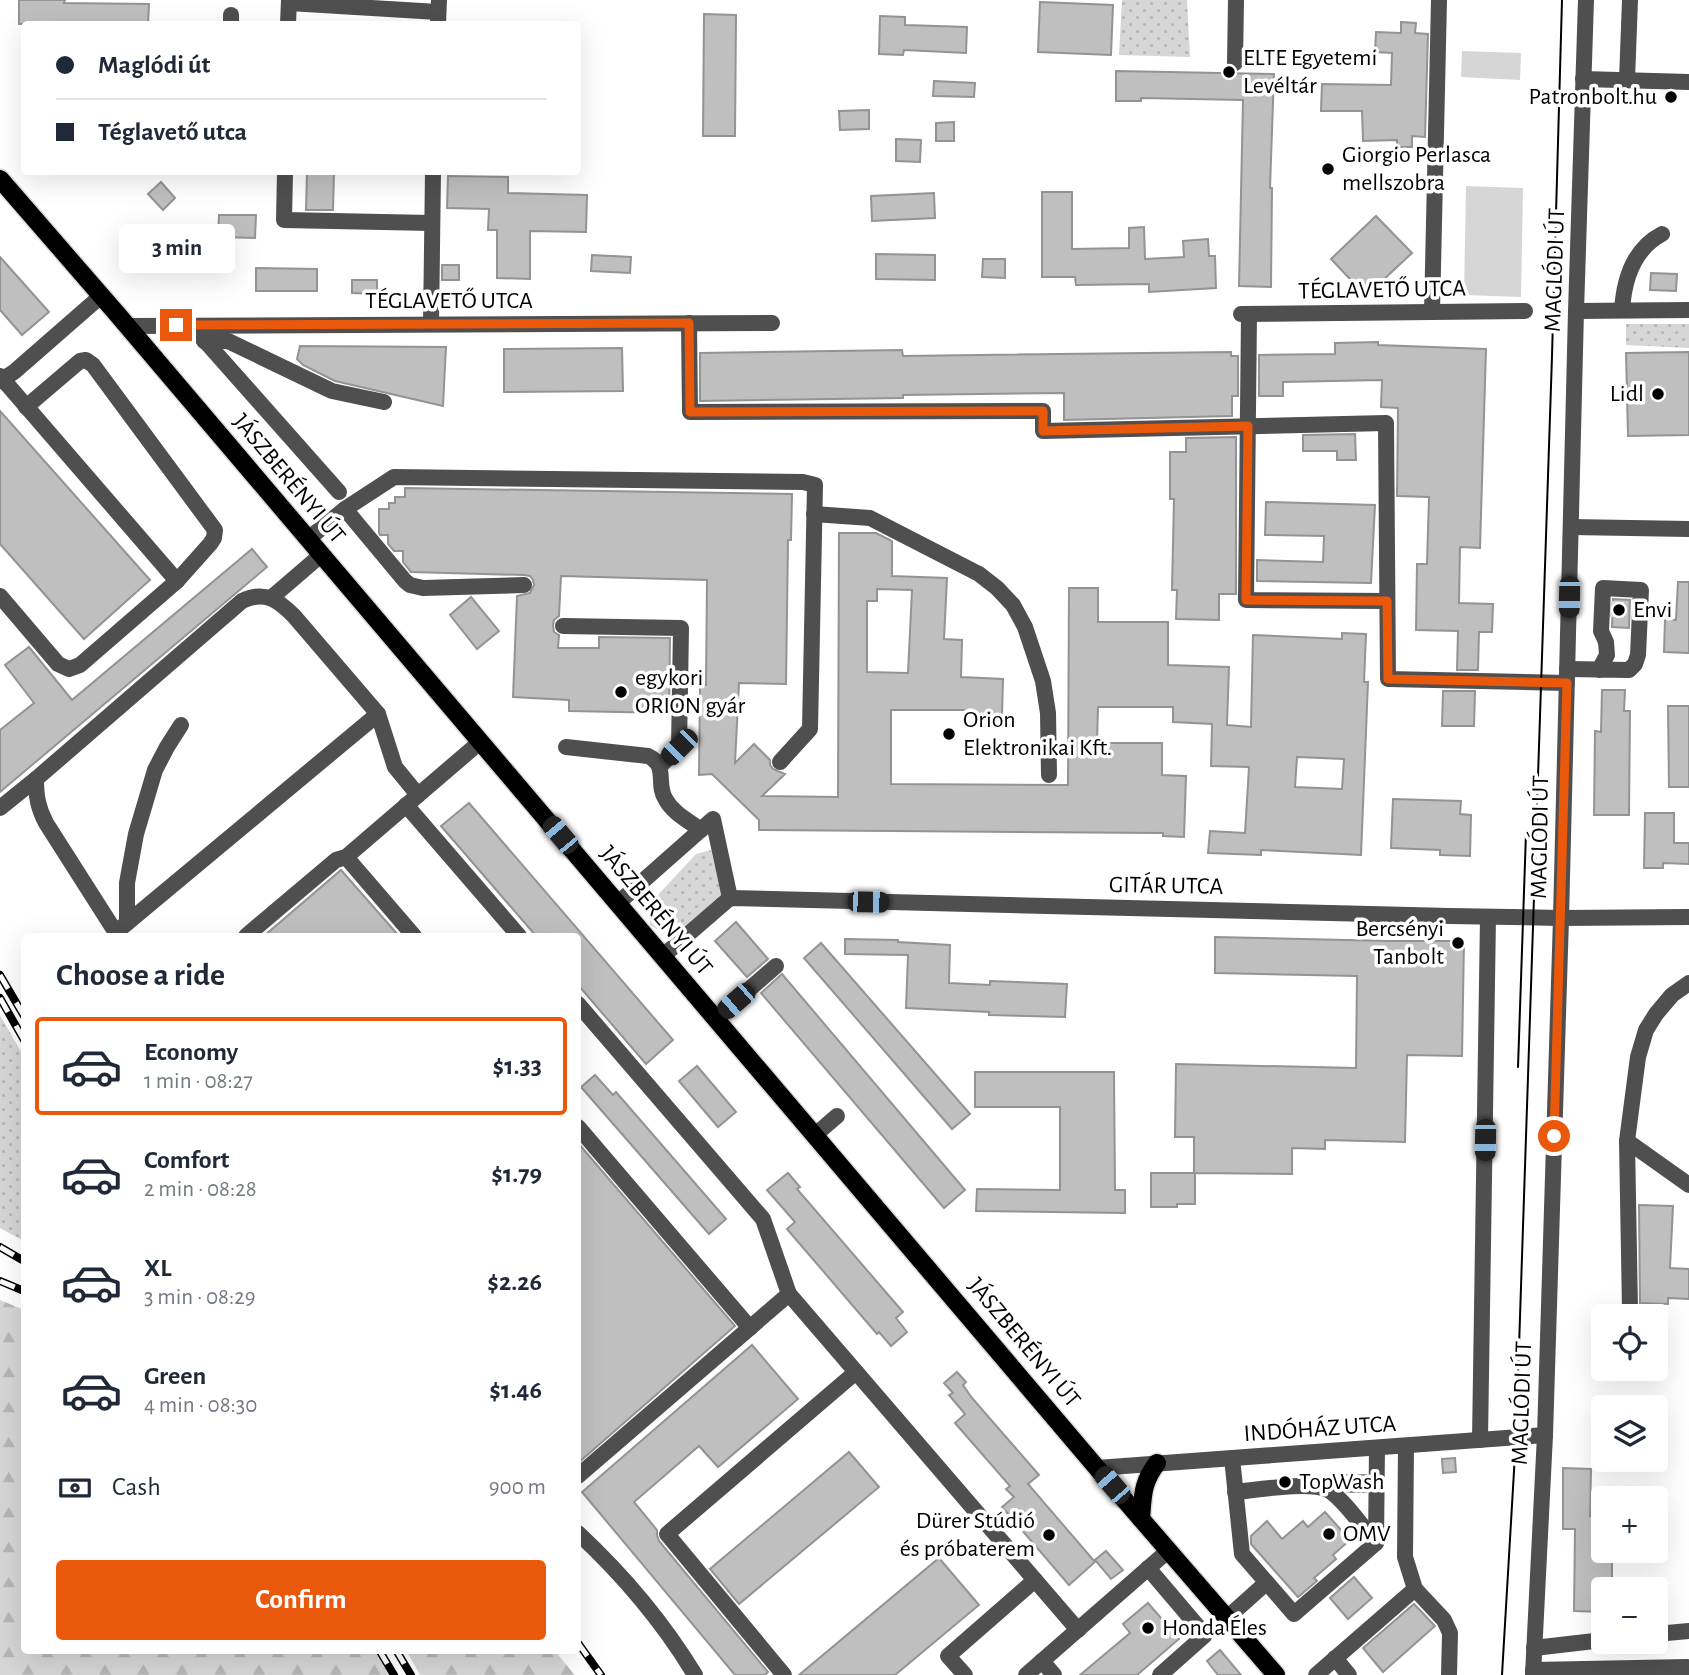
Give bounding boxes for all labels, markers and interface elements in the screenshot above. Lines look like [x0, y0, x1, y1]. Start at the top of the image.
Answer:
place label: ELTE Egyetemi Levéltár [1243, 46, 1377, 98]
text: Maglódi út [98, 52, 210, 78]
marker: ELTE Egyetemi Levéltár [1221, 64, 1237, 80]
place label: Patronbolt.hu [1529, 85, 1657, 109]
marker: Patronbolt.hu [1663, 89, 1679, 105]
text: Téglavető utca [98, 119, 247, 145]
place label: Giorgio Perlasca mellszobra [1342, 143, 1491, 195]
marker: Giorgio Perlasca mellszobra [1320, 161, 1336, 177]
street label: MAGLÓDI ÚT [1539, 207, 1569, 332]
callout: 3 min [118, 224, 234, 272]
text: 3 min [152, 237, 202, 260]
street label: TÉGLAVETŐ UTCA [1298, 275, 1466, 303]
street label: TÉGLAVETŐ UTCA [365, 287, 533, 313]
route end [160, 309, 192, 341]
place label: Lidl [1610, 382, 1644, 406]
marker: Lidl [1650, 386, 1666, 402]
street label: JÁSZBERÉNYI ÚT [228, 408, 352, 549]
car [1559, 576, 1580, 618]
place label: Envi [1633, 598, 1672, 622]
marker: Envi [1611, 602, 1627, 618]
place label: egykori ORION gyár [635, 666, 746, 718]
marker: egykori ORION gyár [613, 684, 629, 700]
place label: Orion Elektronikai Kft. [963, 708, 1112, 760]
car [657, 725, 702, 769]
marker: Orion Elektronikai Kft. [941, 726, 957, 742]
street label: MAGLÓDI ÚT [1525, 775, 1553, 899]
car [539, 812, 582, 858]
street label: JÁSZBERÉNYI ÚT [595, 840, 719, 981]
street label: GITÁR UTCA [1109, 871, 1223, 899]
car [847, 891, 890, 913]
place label: Bercsényi Tanbolt [1355, 917, 1444, 969]
marker: Bercsényi Tanbolt [1450, 935, 1466, 951]
text: Choose a ride [56, 959, 225, 991]
car [714, 979, 759, 1023]
icon: car [60, 1035, 123, 1098]
text: Economy [144, 1039, 238, 1065]
text: $1.33 [493, 1053, 542, 1079]
text: 1 min · 08:27 [144, 1070, 253, 1093]
car [1475, 1119, 1496, 1161]
route start [1538, 1120, 1570, 1152]
icon: car [60, 1143, 123, 1206]
text: Comfort [144, 1147, 229, 1173]
text: $1.79 [491, 1161, 542, 1187]
text: 2 min · 08:28 [144, 1178, 257, 1201]
icon: car [60, 1251, 123, 1314]
text: XL [144, 1255, 171, 1281]
text: $2.26 [487, 1269, 542, 1295]
street label: JÁSZBERÉNYI ÚT [963, 1272, 1087, 1413]
text: 3 min · 08:29 [144, 1286, 256, 1309]
map controls [1591, 1304, 1668, 1654]
button: locate [1591, 1304, 1668, 1381]
street label: MAGLÓDI ÚT [1506, 1340, 1536, 1465]
icon: car [60, 1359, 123, 1422]
text: Green [144, 1363, 206, 1389]
text: $1.46 [489, 1377, 542, 1403]
text: 4 min · 08:30 [144, 1394, 257, 1417]
button: layers [1591, 1395, 1668, 1472]
street label: INDÓHÁZ UTCA [1243, 1410, 1397, 1446]
car [1091, 1462, 1134, 1508]
icon: cash [56, 1469, 94, 1507]
place label: TopWash [1299, 1470, 1385, 1494]
text: Cash [112, 1474, 161, 1500]
marker: TopWash [1277, 1474, 1293, 1490]
text: 900 m [489, 1476, 546, 1499]
button: + [1591, 1486, 1668, 1563]
place label: Dürer Stúdió és próbaterem [900, 1509, 1035, 1561]
place label: OMV [1343, 1522, 1391, 1546]
marker: OMV [1321, 1526, 1337, 1542]
marker: Dürer Stúdió és próbaterem [1041, 1527, 1057, 1543]
button: Confirm [56, 1560, 546, 1640]
button: − [1591, 1577, 1668, 1654]
place label: Honda Éles [1162, 1614, 1267, 1640]
marker: Honda Éles [1140, 1620, 1156, 1636]

